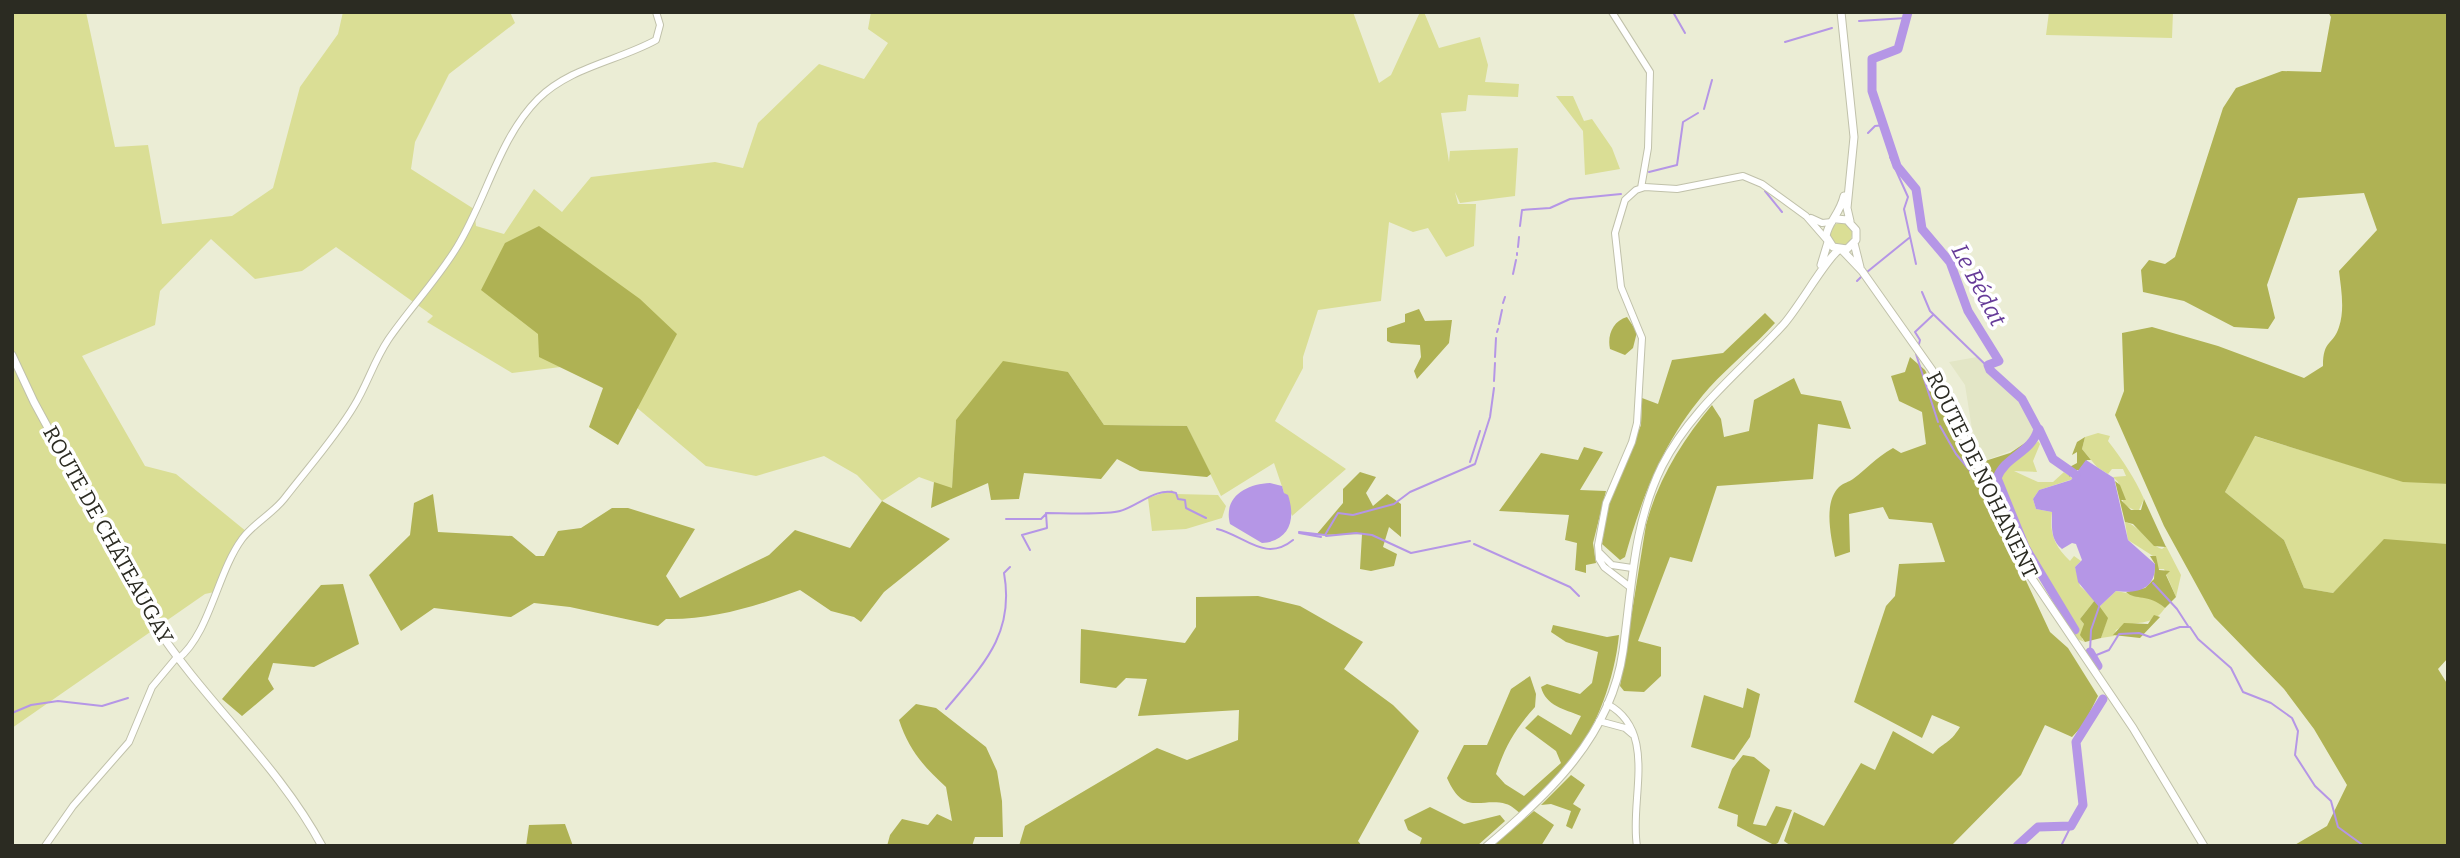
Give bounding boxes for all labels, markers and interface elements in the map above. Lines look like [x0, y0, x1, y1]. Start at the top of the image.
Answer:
water label: Le Bédat [1946, 239, 2013, 332]
street label: ROUTE DE NOHANENT [1921, 367, 2043, 583]
street label: ROUTE DE CHÂTEAUGAY [37, 422, 179, 649]

